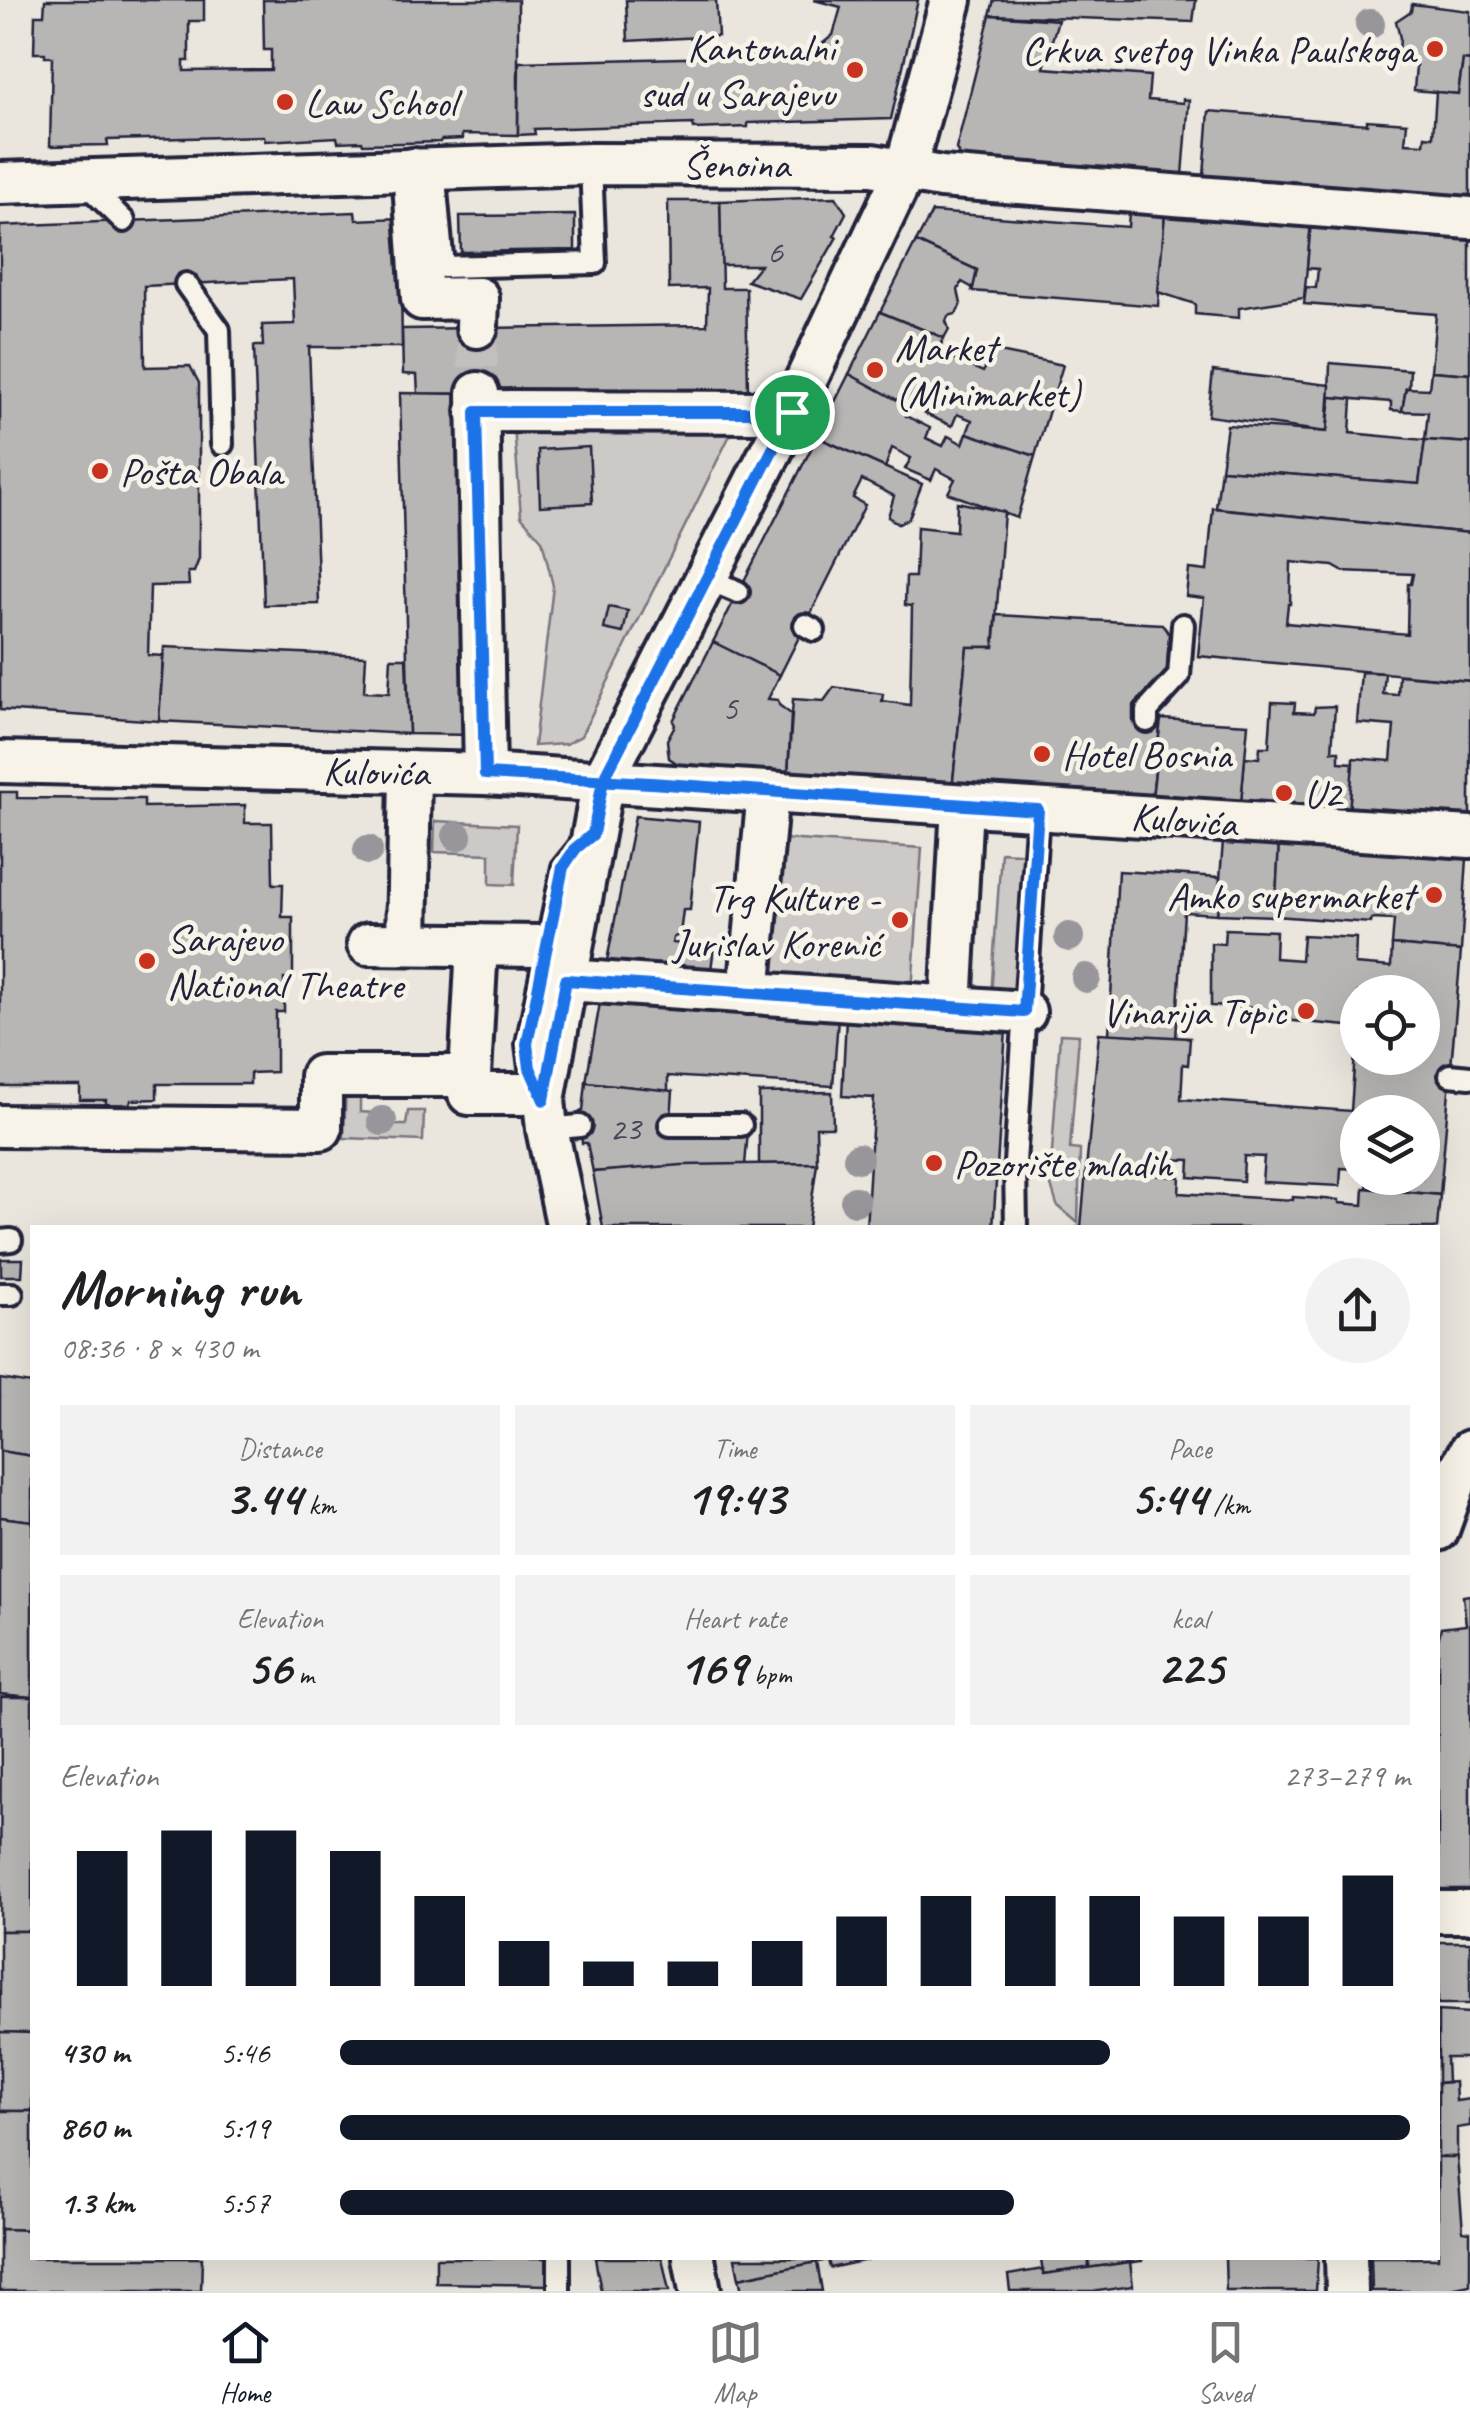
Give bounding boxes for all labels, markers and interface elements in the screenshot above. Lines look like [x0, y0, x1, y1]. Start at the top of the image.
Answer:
place label: Kantonalni sud u Sarajevu [640, 23, 840, 119]
place label: Crkva svetog Vinka Paulskoga [1022, 25, 1419, 75]
marker: Crkva svetog Vinka Paulskoga [1424, 38, 1446, 60]
marker: Kantonalni sud u Sarajevu [844, 59, 866, 81]
place label: Law School [305, 78, 463, 128]
marker: Law School [274, 91, 296, 113]
street label: Šenoina [682, 140, 792, 190]
house number: 6 [767, 229, 784, 274]
place label: Market (Minimarket) [895, 323, 1082, 419]
marker: Market (Minimarket) [864, 359, 886, 381]
pin [750, 370, 835, 455]
icon: arrive [765, 385, 820, 440]
place label: Pošta Obala [120, 447, 286, 497]
marker: Pošta Obala [89, 460, 111, 482]
house number: 5 [722, 686, 740, 731]
place label: Hotel Bosnia [1062, 730, 1234, 780]
marker: Hotel Bosnia [1031, 743, 1053, 765]
street label: Kulovića [323, 746, 432, 798]
place label: U2 [1304, 769, 1344, 819]
marker: U2 [1273, 782, 1295, 804]
street label: Kulovića [1129, 791, 1241, 849]
place label: Amko supermarket [1167, 871, 1420, 921]
place label: Trg Kulture - Jurislav Korenić [671, 873, 885, 969]
marker: Amko supermarket [1423, 884, 1445, 906]
marker: Trg Kulture - Jurislav Korenić [889, 909, 911, 931]
place label: Sarajevo National Theatre [167, 914, 406, 1010]
marker: Sarajevo National Theatre [136, 950, 158, 972]
map controls [1340, 975, 1440, 1195]
button: locate [1340, 975, 1440, 1075]
place label: Vinarija Topic [1102, 987, 1288, 1037]
marker: Vinarija Topic [1295, 1000, 1317, 1022]
button: layers [1340, 1095, 1440, 1195]
house number: 23 [609, 1106, 643, 1151]
place label: Pozorište mladih [954, 1139, 1174, 1189]
marker: Pozorište mladih [923, 1152, 945, 1174]
text: Morning run [60, 1254, 300, 1324]
button: share [1305, 1258, 1410, 1363]
text: 08:36 · 8 × 430 m [60, 1327, 258, 1368]
text: Distance [238, 1431, 322, 1466]
text: Time [714, 1431, 756, 1466]
text: Pace [1168, 1431, 1212, 1466]
text: 3.44 [224, 1466, 302, 1529]
text: 19:43 [685, 1466, 785, 1529]
text: 5:44 [1130, 1466, 1207, 1529]
text: km [302, 1487, 336, 1522]
text: /km [1207, 1487, 1250, 1522]
text: Elevation [237, 1601, 323, 1636]
text: Heart rate [684, 1601, 786, 1636]
text: kcal [1171, 1601, 1209, 1636]
text: 56 [246, 1636, 291, 1699]
text: 169 [678, 1636, 746, 1699]
text: 225 [1157, 1636, 1223, 1699]
text: m [291, 1657, 314, 1692]
text: bpm [746, 1657, 792, 1692]
text: Elevation [60, 1755, 158, 1796]
text: 273–279 m [1284, 1755, 1410, 1796]
text: 430 m [60, 2032, 129, 2073]
text: 5:46 [220, 2032, 270, 2073]
text: 860 m [60, 2107, 130, 2148]
text: 5:19 [220, 2107, 270, 2148]
text: 1.3 km [60, 2182, 134, 2223]
text: 5:57 [220, 2182, 270, 2223]
tab: Home [218, 2315, 273, 2410]
tab: Map [708, 2315, 763, 2410]
tab: Saved [1198, 2315, 1253, 2410]

